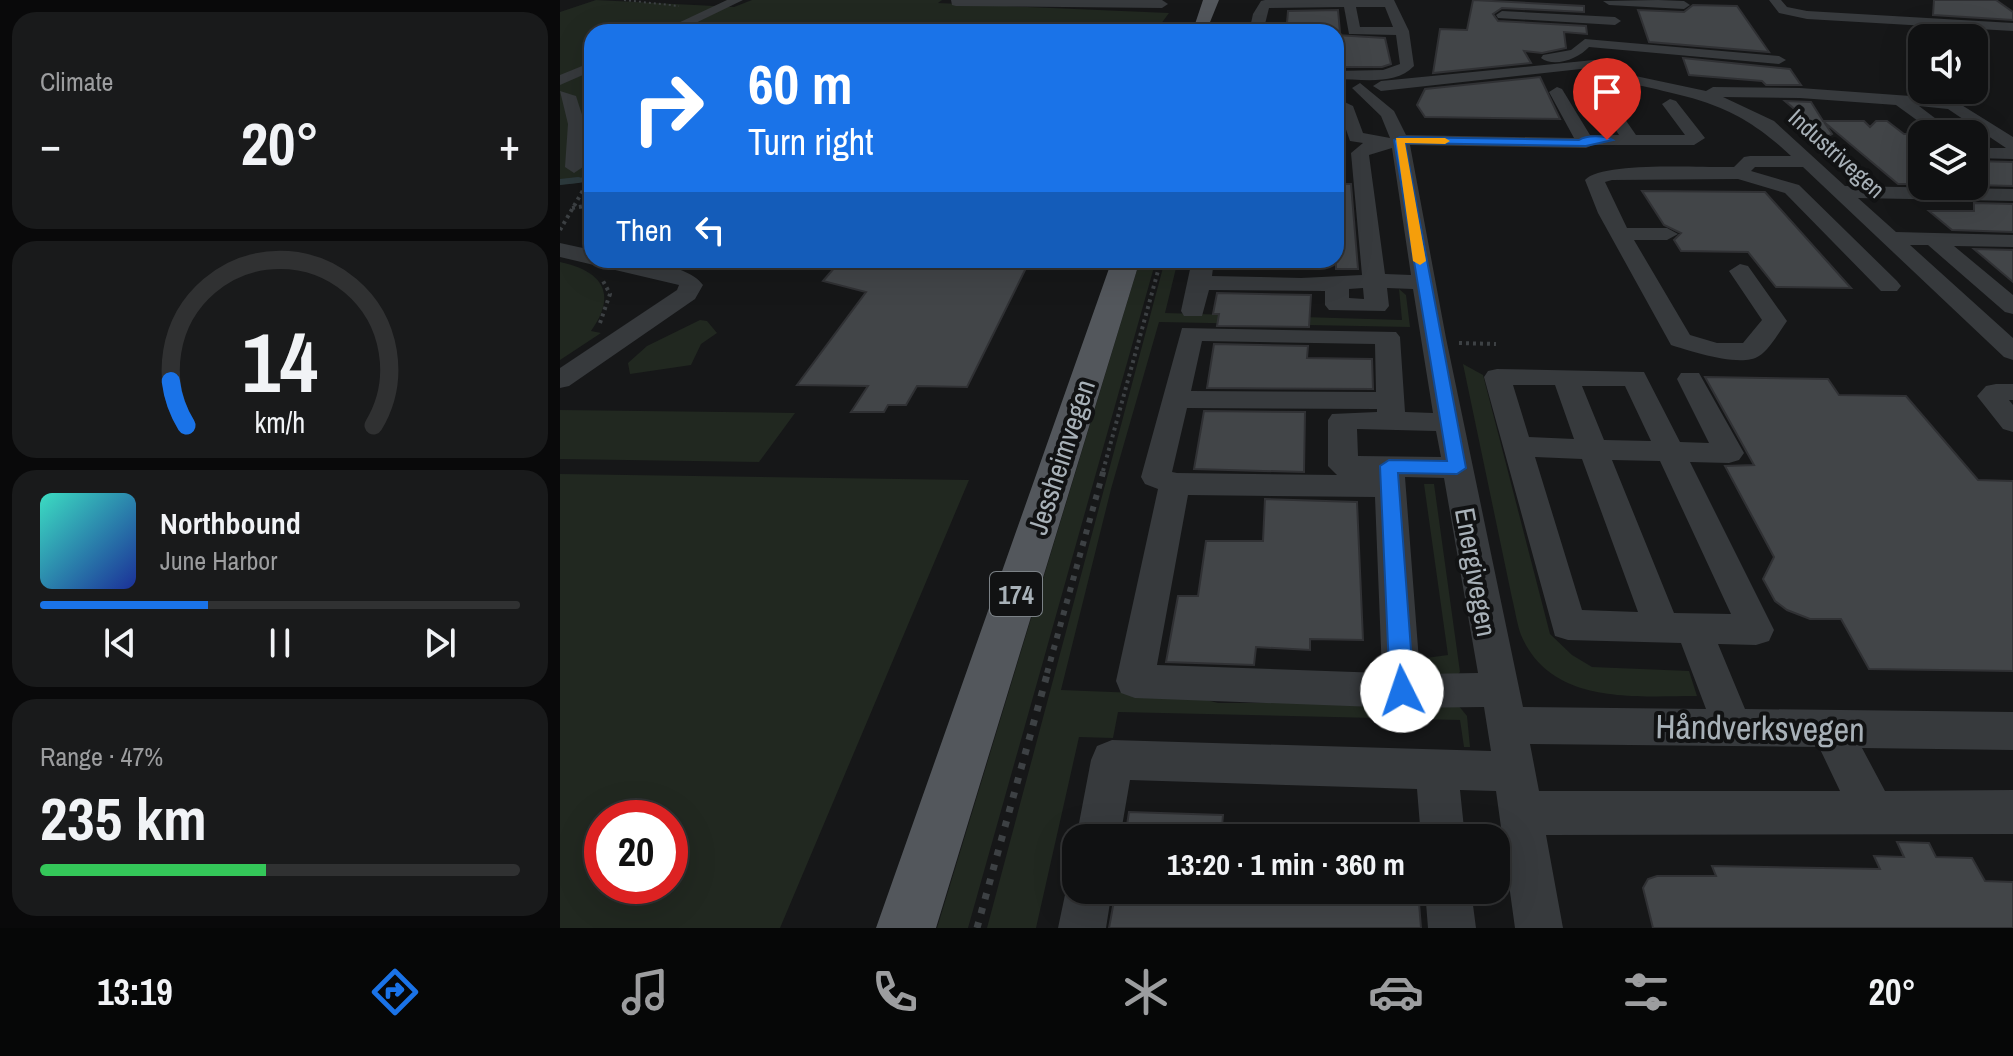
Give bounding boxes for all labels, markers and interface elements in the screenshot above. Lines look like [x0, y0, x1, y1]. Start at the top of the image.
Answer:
map controls [1908, 24, 1988, 200]
button: sound [1908, 24, 1988, 104]
text: 60 m [748, 46, 853, 121]
icon: right [616, 56, 720, 160]
pin [1573, 58, 1641, 140]
text: Climate [40, 64, 113, 99]
icon: arrive [1585, 70, 1629, 114]
street label: Industrivegen [1782, 101, 1892, 205]
text: 20° [241, 103, 319, 184]
text: − [40, 114, 61, 174]
text: + [499, 114, 520, 174]
text: Turn right [748, 118, 873, 166]
button: layers [1908, 120, 1988, 200]
icon: left [688, 208, 732, 252]
text: Then [616, 210, 672, 250]
text: 14 [242, 305, 318, 417]
street label: Jessheimvegen [1018, 375, 1104, 539]
text: km/h [255, 403, 305, 442]
text: Northbound [160, 503, 301, 543]
street label: Energivegen [1446, 505, 1506, 639]
text: June Harbor [160, 543, 277, 578]
road number: 174 [990, 572, 1042, 616]
icon: previous [98, 621, 142, 665]
icon: pause [258, 621, 302, 665]
icon: next [418, 621, 462, 665]
position arrow [1360, 649, 1444, 733]
street label: Håndverksvegen [1655, 703, 1865, 753]
text: Range · 47% [40, 739, 163, 774]
text: 235 km [40, 778, 207, 859]
speed limit sign: 20 [584, 800, 688, 904]
text: 13:20 · 1 min · 360 m [1167, 844, 1405, 884]
icon: directions [367, 964, 423, 1020]
icon: music [617, 964, 673, 1020]
icon: phone [867, 964, 923, 1020]
icon: climate [1118, 964, 1174, 1020]
icon: car [1368, 964, 1424, 1020]
icon: filters [1618, 964, 1674, 1020]
text: 13:19 [97, 968, 173, 1016]
text: 20° [1869, 968, 1916, 1016]

